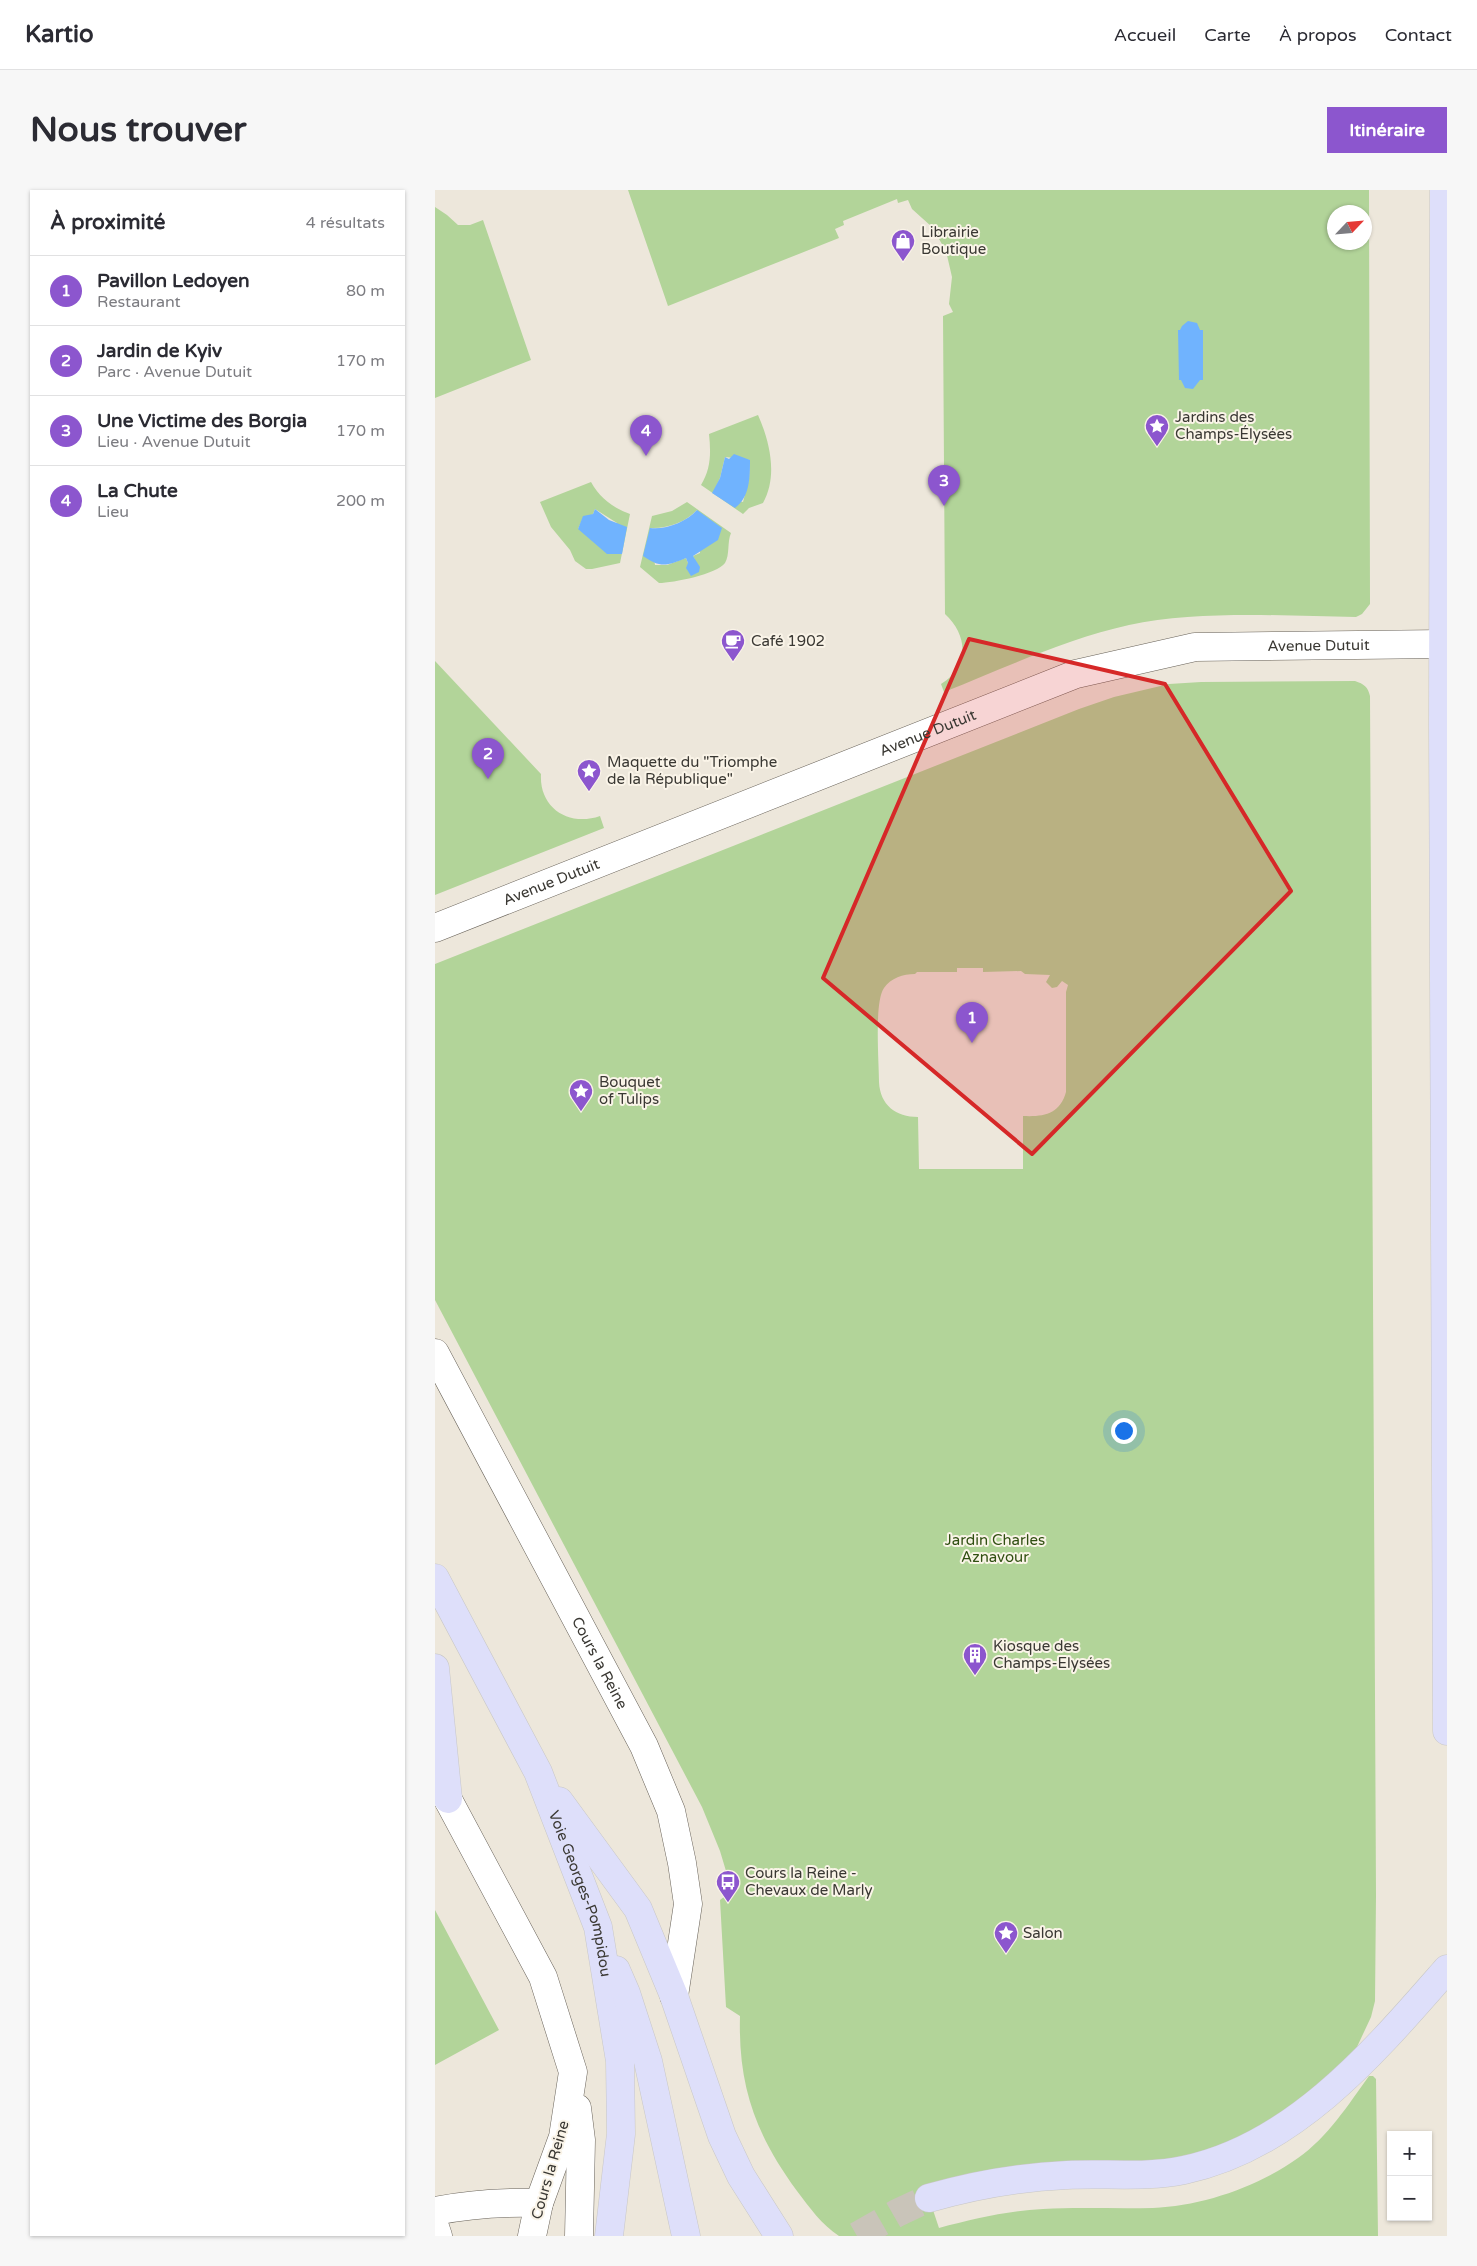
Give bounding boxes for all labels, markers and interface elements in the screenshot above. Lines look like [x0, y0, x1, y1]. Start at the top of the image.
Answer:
text: Kartio [25, 20, 94, 49]
text: Accueil [1114, 24, 1176, 46]
text: Carte [1204, 24, 1251, 46]
text: À propos [1279, 24, 1357, 46]
text: Contact [1385, 24, 1452, 46]
button: Itinéraire [1327, 107, 1447, 153]
text: Nous trouver [30, 109, 246, 151]
north arrow [1327, 205, 1372, 250]
text: À proximité [50, 210, 165, 235]
text: 4 résultats [306, 213, 385, 233]
place label: Librairie Boutique [921, 223, 986, 258]
shop icon: Librairie Boutique [890, 228, 916, 262]
text: Pavillon Ledoyen [97, 270, 250, 292]
text: 1 [61, 281, 71, 301]
text: 80 m [346, 281, 385, 301]
text: Restaurant [97, 292, 181, 312]
text: Jardin de Kyiv [97, 340, 222, 362]
text: 2 [61, 351, 71, 371]
text: 170 m [336, 351, 385, 371]
text: Parc · Avenue Dutuit [97, 362, 252, 382]
place label: Jardins des Champs-Élysées [1175, 408, 1292, 443]
text: Une Victime des Borgia [97, 410, 307, 432]
place icon: Jardins des Champs-Élysées [1144, 413, 1170, 447]
pin: 4 [630, 415, 662, 456]
text: 3 [61, 421, 71, 441]
text: 170 m [336, 421, 385, 441]
text: Lieu · Avenue Dutuit [97, 432, 251, 452]
pin: 3 [928, 465, 960, 506]
text: La Chute [97, 480, 178, 502]
text: 4 [61, 491, 71, 511]
text: 200 m [336, 491, 385, 511]
text: Lieu [97, 502, 129, 522]
cafe icon: Café 1902 [720, 628, 746, 662]
place label: Café 1902 [751, 632, 825, 650]
street label: Avenue Dutuit [1267, 636, 1370, 655]
street label: Avenue Dutuit [877, 705, 979, 760]
pin: 2 [472, 738, 504, 779]
place label: Maquette du "Triomphe de la République" [607, 753, 777, 788]
place icon: Maquette du "Triomphe de la République" [576, 758, 602, 792]
street label: Avenue Dutuit [500, 855, 602, 909]
pin: 1 [956, 1002, 988, 1043]
place label: Bouquet of Tulips [599, 1073, 661, 1108]
place icon: Bouquet of Tulips [568, 1078, 594, 1112]
your location [1111, 1418, 1137, 1444]
park label: Jardin Charles Aznavour [945, 1531, 1045, 1566]
street label: Cours la Reine [568, 1614, 632, 1712]
place label: Kiosque des Champs-Elysées [993, 1637, 1110, 1672]
building icon: Kiosque des Champs-Elysées [962, 1642, 988, 1676]
street label: Voie Georges-Pompidou [545, 1808, 615, 1978]
place label: Cours la Reine - Chevaux de Marly [745, 1864, 872, 1899]
bus stop icon: Cours la Reine - Chevaux de Marly [715, 1869, 741, 1903]
place icon: Salon [993, 1920, 1019, 1954]
place label: Salon [1023, 1924, 1063, 1942]
street label: Cours la Reine [527, 2119, 573, 2221]
map controls [1387, 2131, 1432, 2221]
button: + [1387, 2131, 1432, 2176]
button: − [1387, 2176, 1432, 2221]

